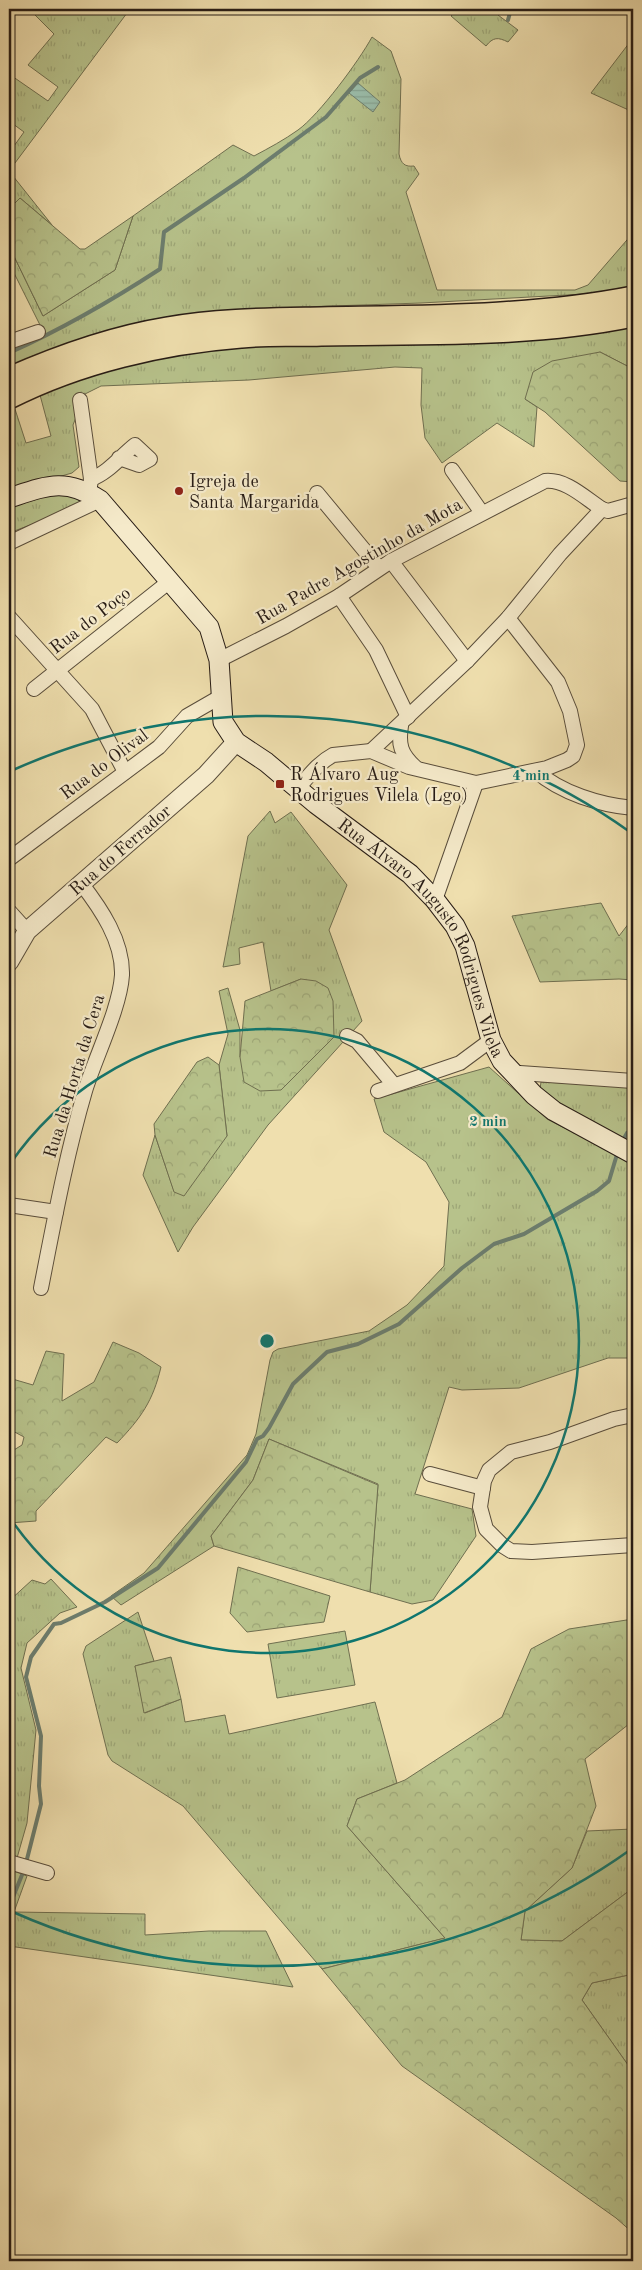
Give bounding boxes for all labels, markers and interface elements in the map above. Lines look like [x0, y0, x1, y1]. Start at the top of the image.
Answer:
place label: Igreja de Santa Margarida [189, 473, 320, 512]
marker: Igreja de Santa Margarida [173, 485, 185, 497]
street label: Rua Padre Agostinho da Mota [254, 495, 466, 628]
street label: Rua do Poço [47, 584, 134, 658]
street label: Rua do Olival [57, 726, 152, 804]
place label: R Álvaro Aug Rodrigues Vilela (Lgo) [290, 762, 468, 805]
text: 4 min [512, 769, 550, 784]
marker: R Álvaro Aug Rodrigues Vilela (Lgo) [274, 778, 286, 790]
street label: Rua do Ferrador [66, 801, 175, 900]
street label: Rua Álvaro Augusto Rodrigues Vilela [334, 816, 507, 1061]
street label: Rua da Horta da Cera [41, 992, 109, 1160]
text: 2 min [469, 1115, 507, 1130]
centre of rings [258, 1332, 276, 1350]

